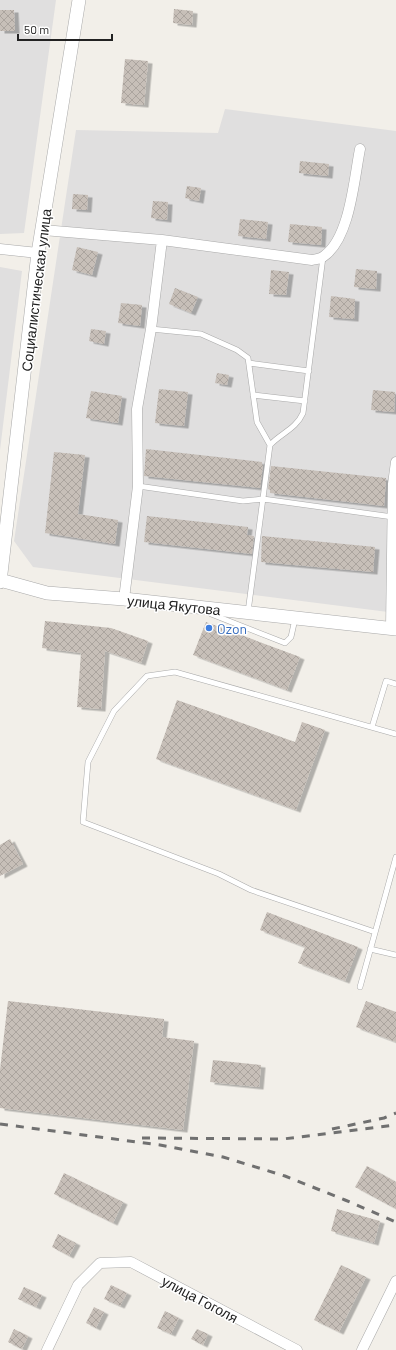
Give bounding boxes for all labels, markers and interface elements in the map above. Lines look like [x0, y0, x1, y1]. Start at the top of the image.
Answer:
scale bar [18, 16, 112, 42]
text: 50 m [24, 22, 49, 36]
street label: Социалистическая улица [18, 207, 54, 372]
street label: улица Якутова [126, 592, 222, 618]
place label: Ozon [217, 620, 247, 637]
marker: Ozon [204, 623, 214, 633]
street label: улица Гоголя [159, 1272, 241, 1326]

